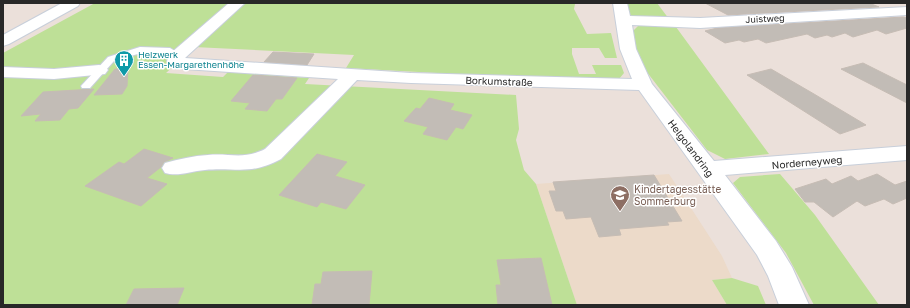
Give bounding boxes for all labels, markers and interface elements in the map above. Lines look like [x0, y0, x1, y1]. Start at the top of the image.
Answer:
street label: Juistweg [745, 12, 785, 25]
building icon: Heizwerk Essen-Margarethenhöhe [113, 49, 135, 77]
place label: Heizwerk Essen-Margarethenhöhe [138, 49, 244, 70]
street label: Borkumstraße [465, 74, 533, 88]
street label: Helgolandring [666, 117, 716, 179]
street label: Norderneyweg [771, 153, 843, 171]
place label: Kindertagesstätte Sommerburg [634, 183, 721, 207]
school or university icon: Kindertagesstätte Sommerburg [609, 184, 631, 212]

